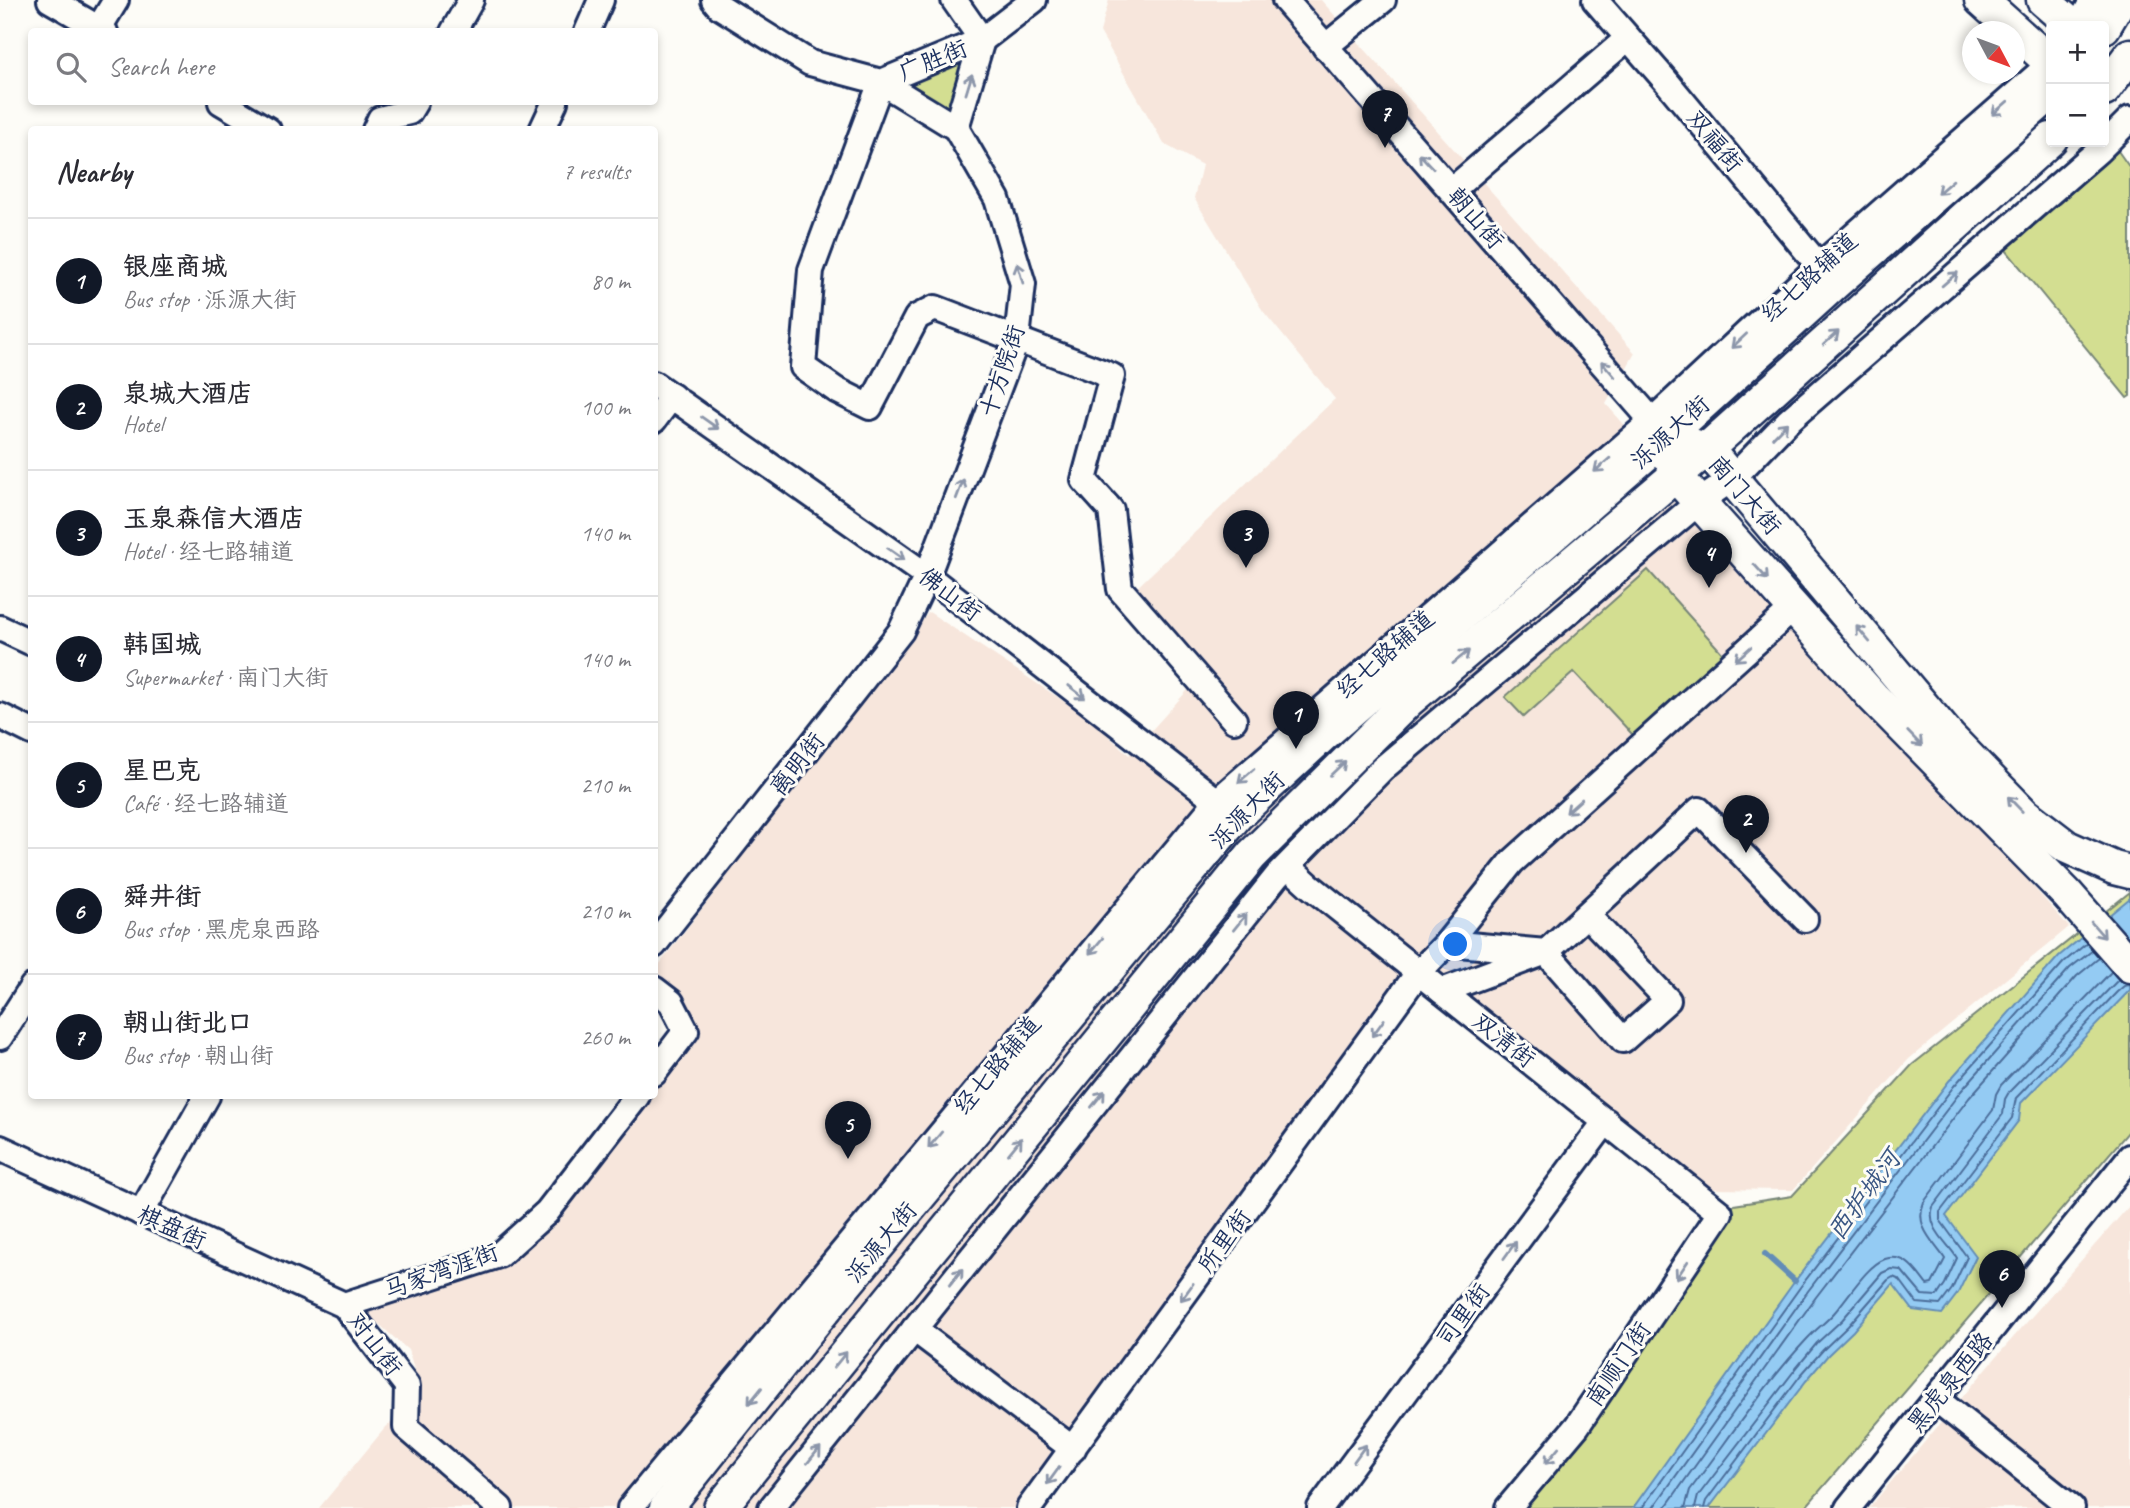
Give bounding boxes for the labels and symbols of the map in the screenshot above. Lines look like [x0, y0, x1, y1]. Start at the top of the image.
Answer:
north arrow [1962, 21, 2025, 84]
street label: 广胜街 [894, 33, 972, 87]
one-way arrow [963, 73, 976, 95]
pin: 7 [1362, 90, 1408, 148]
one-way arrow [1991, 100, 2009, 116]
street label: 双福街 [1680, 104, 1750, 178]
one-way arrow [1417, 153, 1434, 170]
one-way arrow [1936, 179, 1954, 195]
street label: 朝山街 [1441, 181, 1511, 255]
street label: 经七路辅道 [1754, 226, 1864, 328]
one-way arrow [1012, 262, 1025, 284]
one-way arrow [1941, 271, 1959, 287]
street label: 十方院街 [973, 321, 1031, 421]
one-way arrow [1822, 330, 1840, 346]
one-way arrow [1730, 333, 1748, 349]
one-way arrow [1600, 360, 1616, 378]
street label: 泺源大街 [1624, 389, 1716, 475]
one-way arrow [700, 416, 719, 430]
one-way arrow [1771, 422, 1788, 439]
street label: 南门大街 [1702, 449, 1788, 541]
one-way arrow [1593, 457, 1611, 473]
one-way arrow [955, 479, 967, 501]
pin: 3 [1223, 510, 1269, 568]
pin: 4 [1686, 530, 1732, 588]
one-way arrow [886, 547, 905, 561]
street label: 佛山街 [912, 560, 988, 628]
one-way arrow [1753, 562, 1769, 580]
street label: 经七路辅道 [1330, 603, 1440, 705]
one-way arrow [1855, 626, 1871, 644]
one-way arrow [1735, 645, 1752, 662]
one-way arrow [1452, 649, 1470, 665]
one-way arrow [1067, 685, 1086, 700]
pin: 1 [1273, 691, 1319, 749]
street label: 离明街 [763, 726, 831, 802]
one-way arrow [1906, 731, 1923, 748]
one-way arrow [1329, 760, 1346, 777]
street label: 泺源大街 [1203, 765, 1291, 855]
one-way arrow [1237, 768, 1255, 784]
pin: 2 [1723, 795, 1769, 853]
one-way arrow [2006, 796, 2023, 813]
one-way arrow [1565, 798, 1583, 814]
one-way arrow [1232, 913, 1248, 931]
one-way arrow [2090, 921, 2106, 939]
your location [1438, 927, 1472, 961]
one-way arrow [1088, 937, 1104, 955]
street label: 双清街 [1466, 1006, 1542, 1074]
street label: 经七路辅道 [947, 1009, 1047, 1121]
one-way arrow [1371, 1018, 1385, 1037]
one-way arrow [1090, 1091, 1106, 1109]
pin: 5 [825, 1101, 871, 1159]
one-way arrow [927, 1131, 943, 1149]
one-way arrow [1007, 1137, 1023, 1155]
water label: 西护城河 [1820, 1140, 1910, 1247]
street label: 泺源大街 [839, 1196, 923, 1288]
street label: 棋盘街 [133, 1199, 211, 1255]
street label: 所里街 [1191, 1203, 1257, 1279]
street label: 马家湾涯街 [379, 1236, 503, 1306]
one-way arrow [1502, 1241, 1517, 1260]
pin: 6 [1979, 1250, 2025, 1308]
one-way arrow [1675, 1260, 1689, 1279]
one-way arrow [948, 1268, 963, 1287]
street label: 司里街 [1430, 1277, 1496, 1353]
one-way arrow [1180, 1282, 1195, 1301]
street label: 对山街 [341, 1306, 409, 1382]
street label: 南顺门街 [1579, 1316, 1657, 1412]
street label: 黑虎泉西路 [1901, 1326, 1999, 1438]
one-way arrow [833, 1351, 848, 1369]
one-way arrow [748, 1387, 763, 1405]
one-way arrow [1353, 1444, 1367, 1463]
one-way arrow [806, 1446, 822, 1464]
one-way arrow [1544, 1447, 1560, 1465]
one-way arrow [1046, 1466, 1061, 1484]

